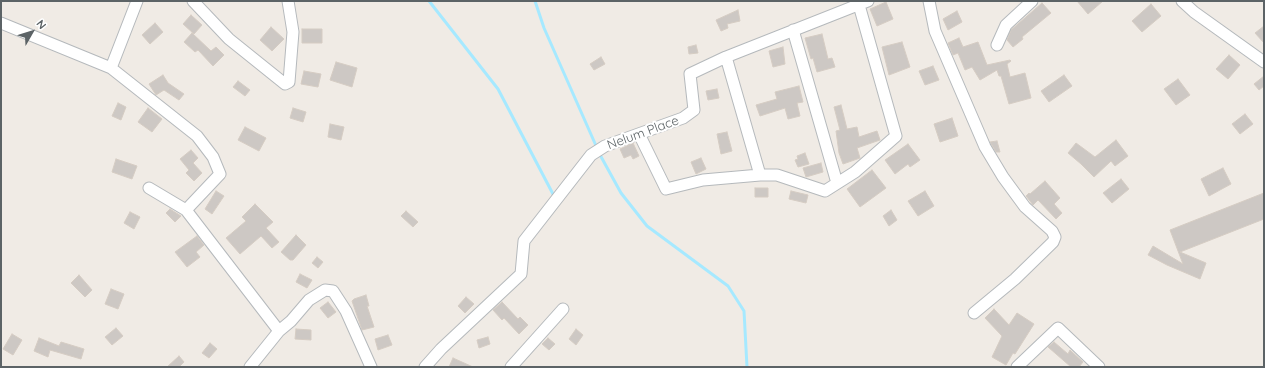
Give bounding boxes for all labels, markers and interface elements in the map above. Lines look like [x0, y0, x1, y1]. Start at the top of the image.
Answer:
north arrow [12, 12, 52, 52]
text: N [33, 17, 49, 32]
street label: Nelum Place [605, 113, 681, 153]

